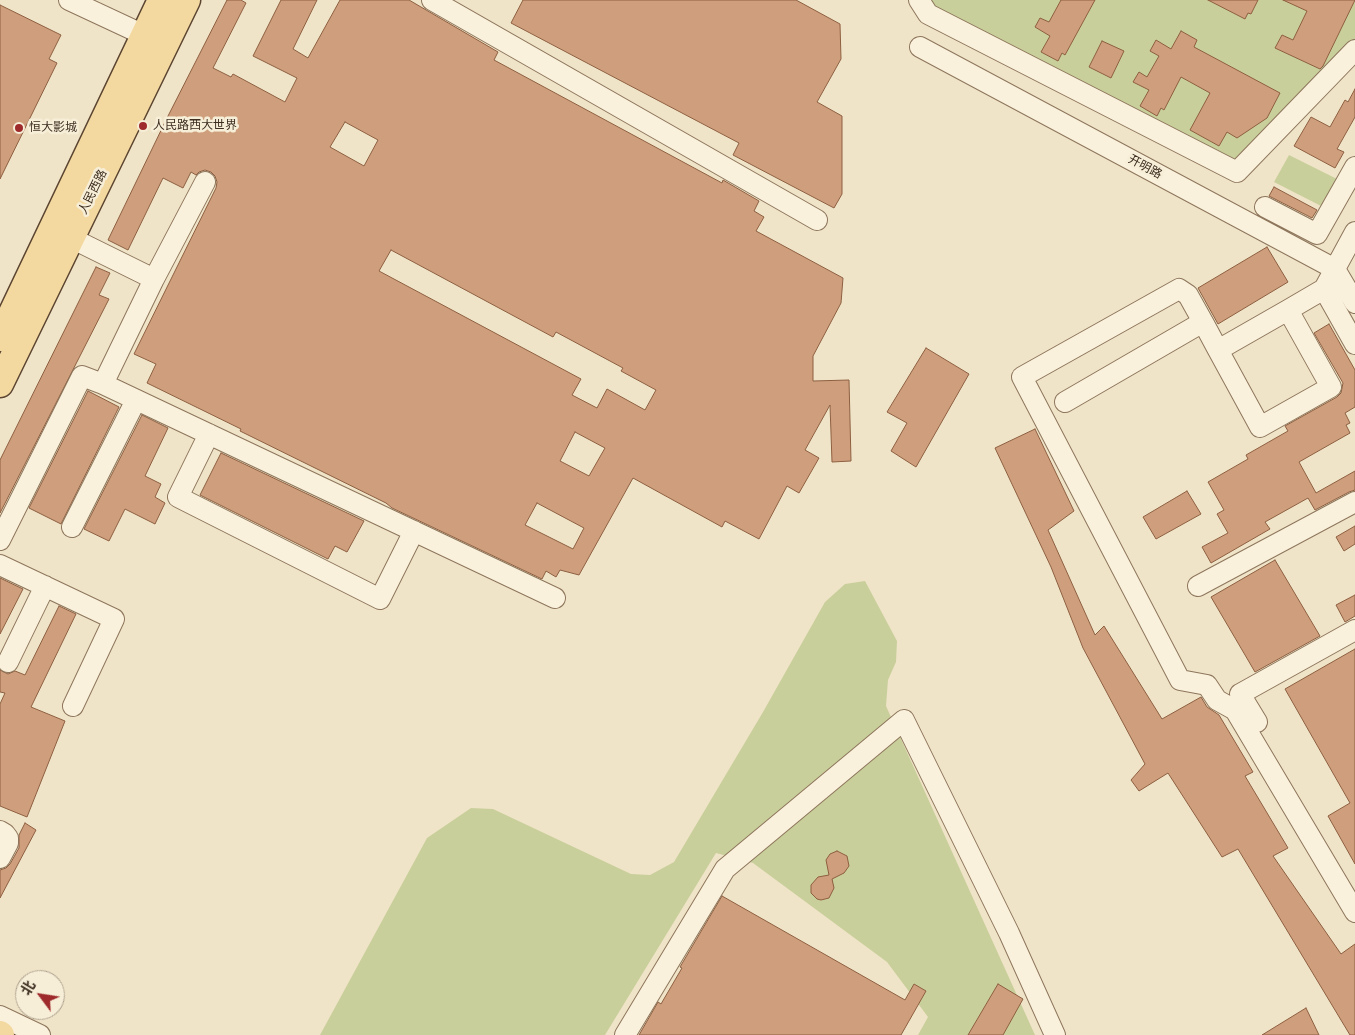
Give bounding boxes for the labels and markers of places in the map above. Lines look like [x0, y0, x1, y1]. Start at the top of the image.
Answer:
place label: 人民路西大世界 [153, 119, 237, 133]
marker: 人民路西大世界 [137, 120, 149, 132]
place label: 恒大影城 [29, 121, 77, 135]
marker: 恒大影城 [13, 122, 25, 134]

